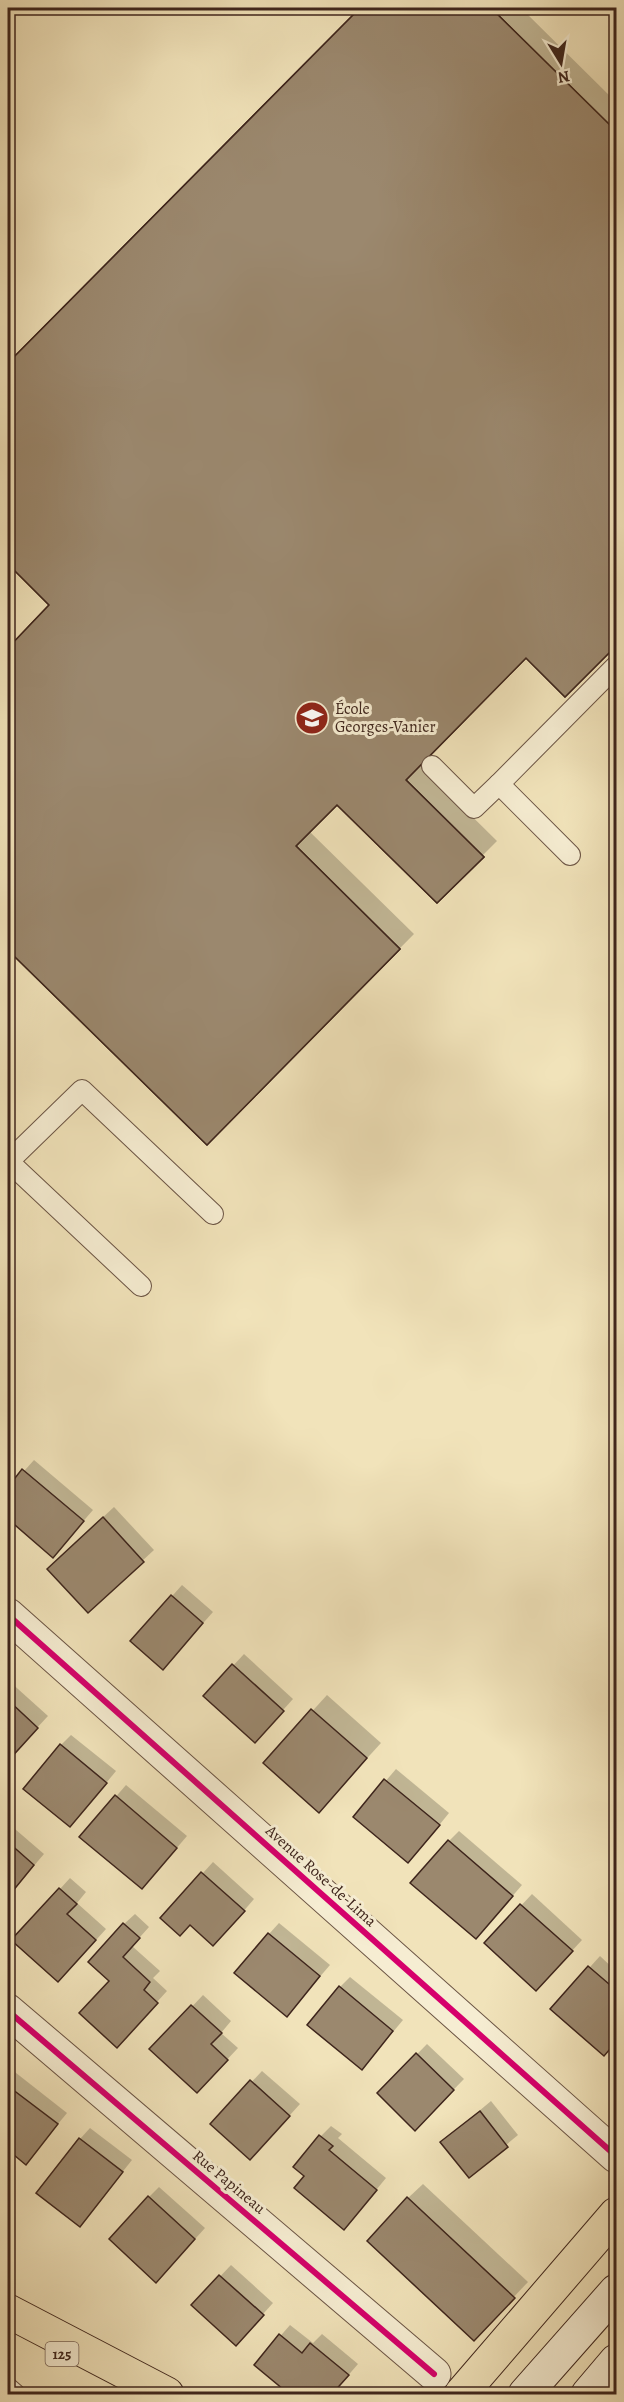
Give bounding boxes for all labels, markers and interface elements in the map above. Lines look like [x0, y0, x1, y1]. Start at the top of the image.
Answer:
north arrow [531, 33, 591, 93]
text: N [556, 65, 571, 89]
place label: École Georges-Vanier [335, 698, 436, 738]
school or university icon: École Georges-Vanier [294, 700, 330, 736]
street label: Avenue Rose-de-Lima [260, 1819, 382, 1932]
street label: Rue Papineau [188, 2145, 271, 2219]
road number: 125 [46, 2342, 78, 2366]

